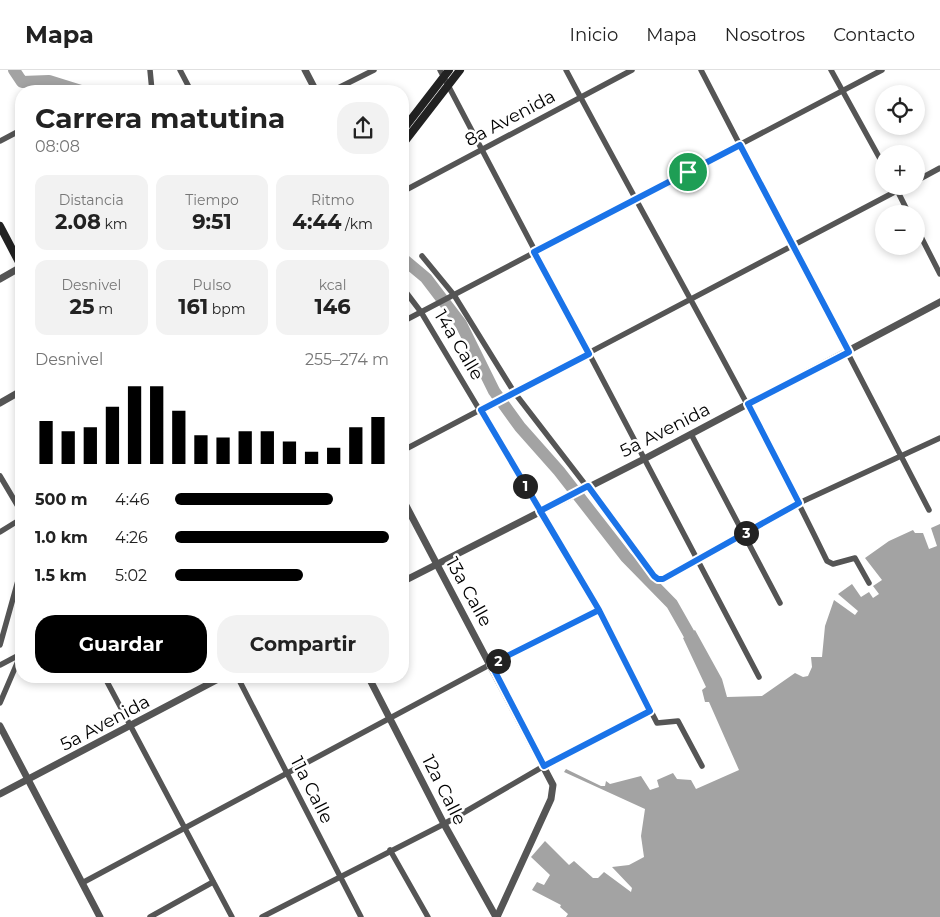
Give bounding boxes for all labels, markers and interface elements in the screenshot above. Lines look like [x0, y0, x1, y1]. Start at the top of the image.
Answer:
text: Mapa [25, 20, 94, 49]
text: Inicio [570, 24, 618, 46]
text: Mapa [646, 24, 697, 46]
text: Nosotros [725, 24, 805, 46]
text: Contacto [833, 24, 915, 46]
street label: 8a Avenida [461, 85, 559, 151]
map controls [875, 85, 925, 255]
button: locate [875, 85, 925, 135]
text: Carrera matutina [35, 101, 285, 135]
button: share [337, 102, 389, 154]
text: 08:08 [35, 137, 80, 156]
button: + [875, 145, 925, 195]
pin [667, 151, 709, 193]
icon: arrive [674, 158, 702, 186]
text: Distancia [59, 191, 124, 209]
text: Tiempo [185, 191, 239, 209]
text: Ritmo [311, 191, 354, 209]
button: − [875, 205, 925, 255]
text: 2.08 [55, 209, 101, 234]
text: 9:51 [192, 209, 232, 234]
text: 4:44 [292, 209, 341, 234]
text: km [101, 215, 128, 233]
text: /km [341, 215, 373, 233]
text: Desnivel [61, 276, 121, 294]
text: Pulso [193, 276, 231, 294]
text: kcal [319, 276, 347, 294]
text: 25 [70, 294, 95, 319]
text: 161 [178, 294, 208, 319]
text: 146 [315, 294, 351, 319]
text: m [95, 300, 113, 318]
text: bpm [208, 300, 246, 318]
street label: 14a Calle [429, 306, 489, 384]
text: Desnivel [35, 350, 103, 369]
text: 255–274 m [305, 350, 389, 369]
street label: 5a Avenida [616, 398, 714, 462]
pin: 1 [512, 474, 538, 498]
text: 1 [523, 477, 528, 495]
text: 500 m [35, 490, 88, 509]
text: 4:46 [115, 490, 149, 509]
pin: 3 [734, 520, 758, 546]
text: 3 [742, 524, 751, 542]
text: 1.0 km [35, 528, 88, 547]
text: 4:26 [115, 528, 148, 547]
street label: 13a Calle [441, 554, 497, 631]
text: 1.5 km [35, 566, 87, 585]
text: 5:02 [115, 566, 147, 585]
button: Guardar [35, 615, 207, 673]
button: Compartir [217, 615, 389, 673]
pin: 2 [486, 648, 510, 674]
text: 2 [494, 652, 503, 670]
street label: 5a Avenida [57, 690, 153, 756]
street label: 12a Calle [417, 751, 471, 829]
street label: 11a Calle [286, 753, 338, 827]

